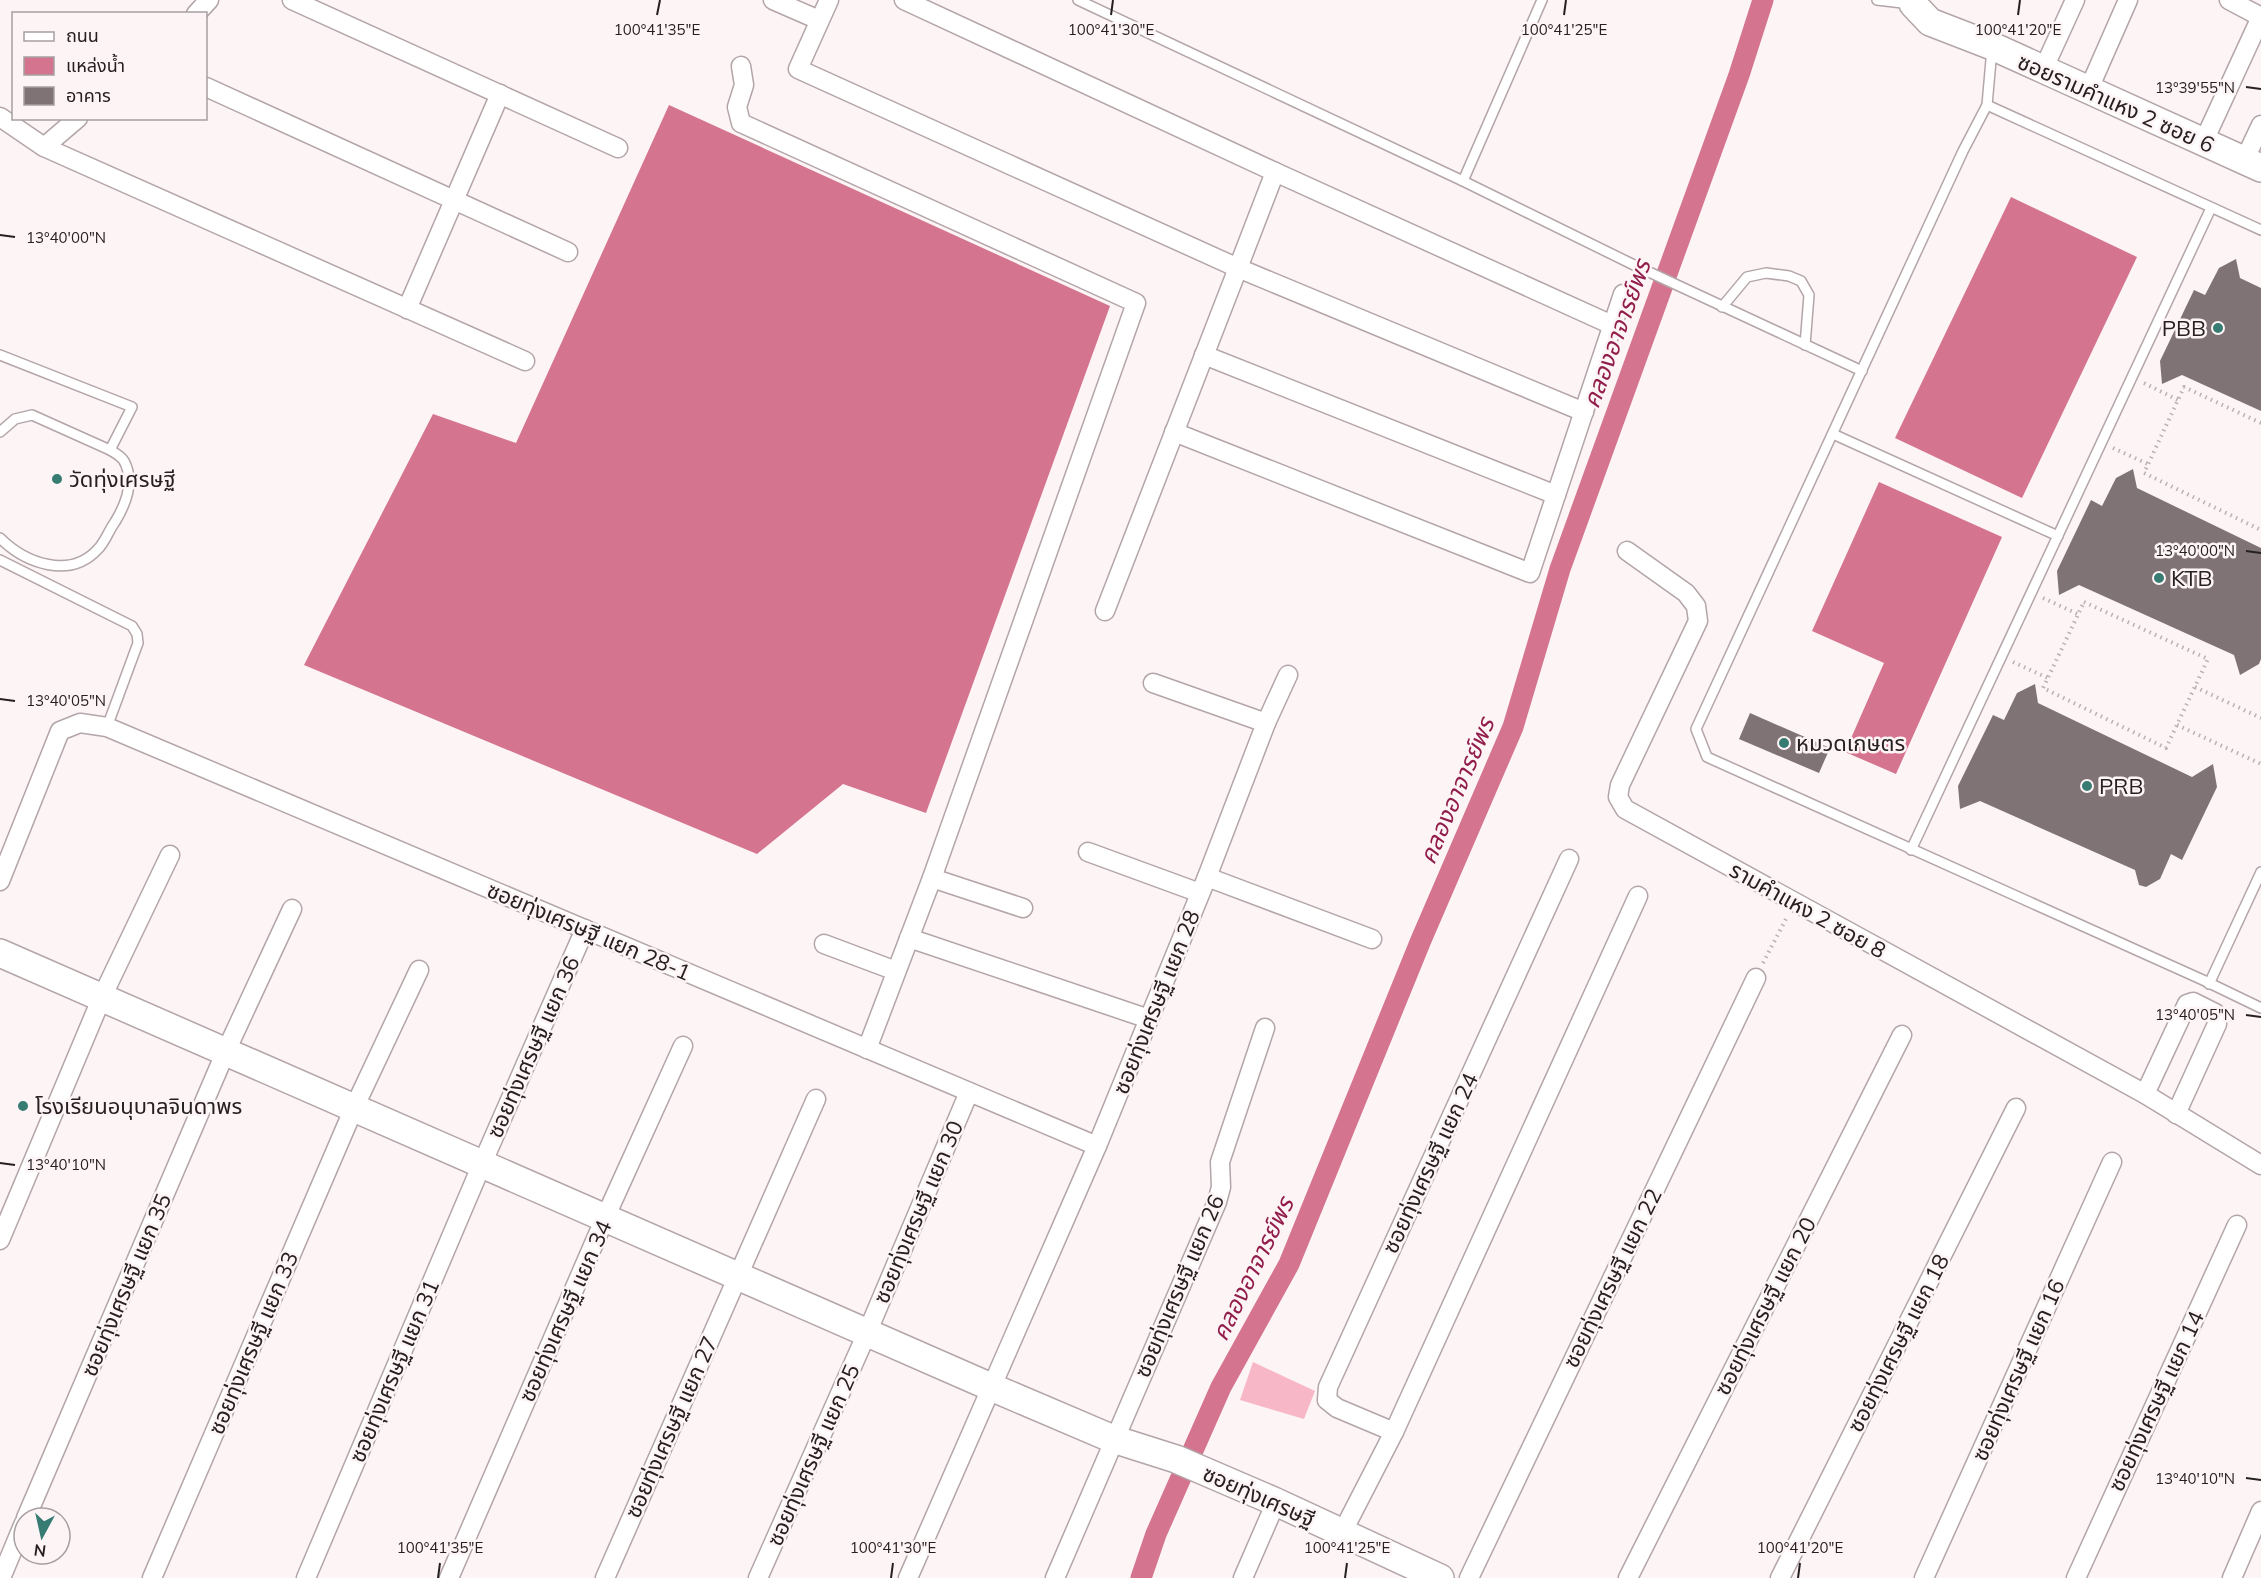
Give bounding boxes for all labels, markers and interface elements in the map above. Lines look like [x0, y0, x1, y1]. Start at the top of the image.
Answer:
legend [12, 12, 207, 120]
text: 100°41'35"E [614, 20, 700, 39]
text: 100°41'30"E [1068, 20, 1154, 39]
text: 100°41'25"E [1521, 20, 1607, 39]
text: 100°41'20"E [1975, 20, 2061, 39]
text: ถนน [66, 24, 99, 47]
street label: ซอยรามคำแหง 2 ซอย 6 [2013, 47, 2219, 159]
text: แหล่งน้ำ [66, 53, 125, 77]
text: 13°39'55"N [2155, 78, 2235, 97]
text: อาคาร [66, 84, 111, 107]
text: 13°40'00"N [26, 228, 106, 247]
water label: คลองอาจารย์พร [1575, 253, 1658, 412]
place label: PBB [2162, 314, 2206, 342]
marker: PBB [2211, 321, 2225, 335]
place label: วัดทุ่งเศรษฐี [69, 465, 176, 493]
marker: วัดทุ่งเศรษฐี [50, 472, 64, 486]
text: 13°40'00"N [2155, 541, 2235, 560]
place label: KTB [2171, 564, 2213, 592]
marker: KTB [2152, 571, 2166, 585]
text: 13°40'05"N [26, 691, 106, 710]
water label: คลองอาจารย์พร [1412, 711, 1501, 868]
place label: หมวดเกษตร [1796, 729, 1905, 757]
marker: หมวดเกษตร [1777, 736, 1791, 750]
place label: PRB [2099, 772, 2144, 800]
marker: PRB [2080, 779, 2094, 793]
street label: รามคำแหง 2 ซอย 8 [1725, 855, 1891, 965]
street label: ซอยทุ่งเศรษฐี แยก 28-1 [483, 875, 695, 987]
street label: ซอยทุ่งเศรษฐี แยก 28 [1106, 906, 1206, 1098]
street label: ซอยทุ่งเศรษฐี แยก 36 [480, 952, 586, 1142]
text: 13°40'05"N [2155, 1005, 2235, 1024]
street label: ซอยทุ่งเศรษฐี แยก 24 [1376, 1068, 1484, 1258]
place label: โรงเรียนอนุบาลจินดาพร [35, 1092, 242, 1120]
marker: โรงเรียนอนุบาลจินดาพร [16, 1099, 30, 1113]
street label: ซอยทุ่งเศรษฐี แยก 30 [867, 1116, 969, 1308]
text: 13°40'10"N [26, 1155, 106, 1174]
street label: ซอยทุ่งเศรษฐี แยก 22 [1556, 1184, 1668, 1372]
street label: ซอยทุ่งเศรษฐี แยก 35 [75, 1189, 177, 1381]
street label: ซอยทุ่งเศรษฐี แยก 26 [1128, 1190, 1230, 1382]
water label: คลองอาจารย์พร [1205, 1190, 1301, 1345]
street label: ซอยทุ่งเศรษฐี แยก 20 [1708, 1212, 1822, 1400]
street label: ซอยทุ่งเศรษฐี แยก 34 [512, 1216, 618, 1406]
street label: ซอยทุ่งเศรษฐี แยก 33 [202, 1247, 304, 1439]
street label: ซอยทุ่งเศรษฐี แยก 18 [1841, 1249, 1955, 1437]
street label: ซอยทุ่งเศรษฐี แยก 31 [343, 1275, 445, 1467]
street label: ซอยทุ่งเศรษฐี แยก 16 [1965, 1275, 2071, 1465]
street label: ซอยทุ่งเศรษฐี แยก 14 [2102, 1306, 2210, 1496]
street label: ซอยทุ่งเศรษฐี แยก 27 [618, 1332, 724, 1522]
street label: ซอยทุ่งเศรษฐี แยก 25 [760, 1360, 866, 1550]
street label: ซอยทุ่งเศรษฐี [1198, 1459, 1320, 1533]
text: 13°40'10"N [2155, 1469, 2235, 1488]
north arrow [12, 1506, 72, 1566]
text: 100°41'35"E [397, 1538, 483, 1557]
text: 100°41'30"E [850, 1538, 936, 1557]
text: 100°41'25"E [1304, 1538, 1390, 1557]
text: 100°41'20"E [1757, 1538, 1843, 1557]
text: N [33, 1540, 47, 1562]

